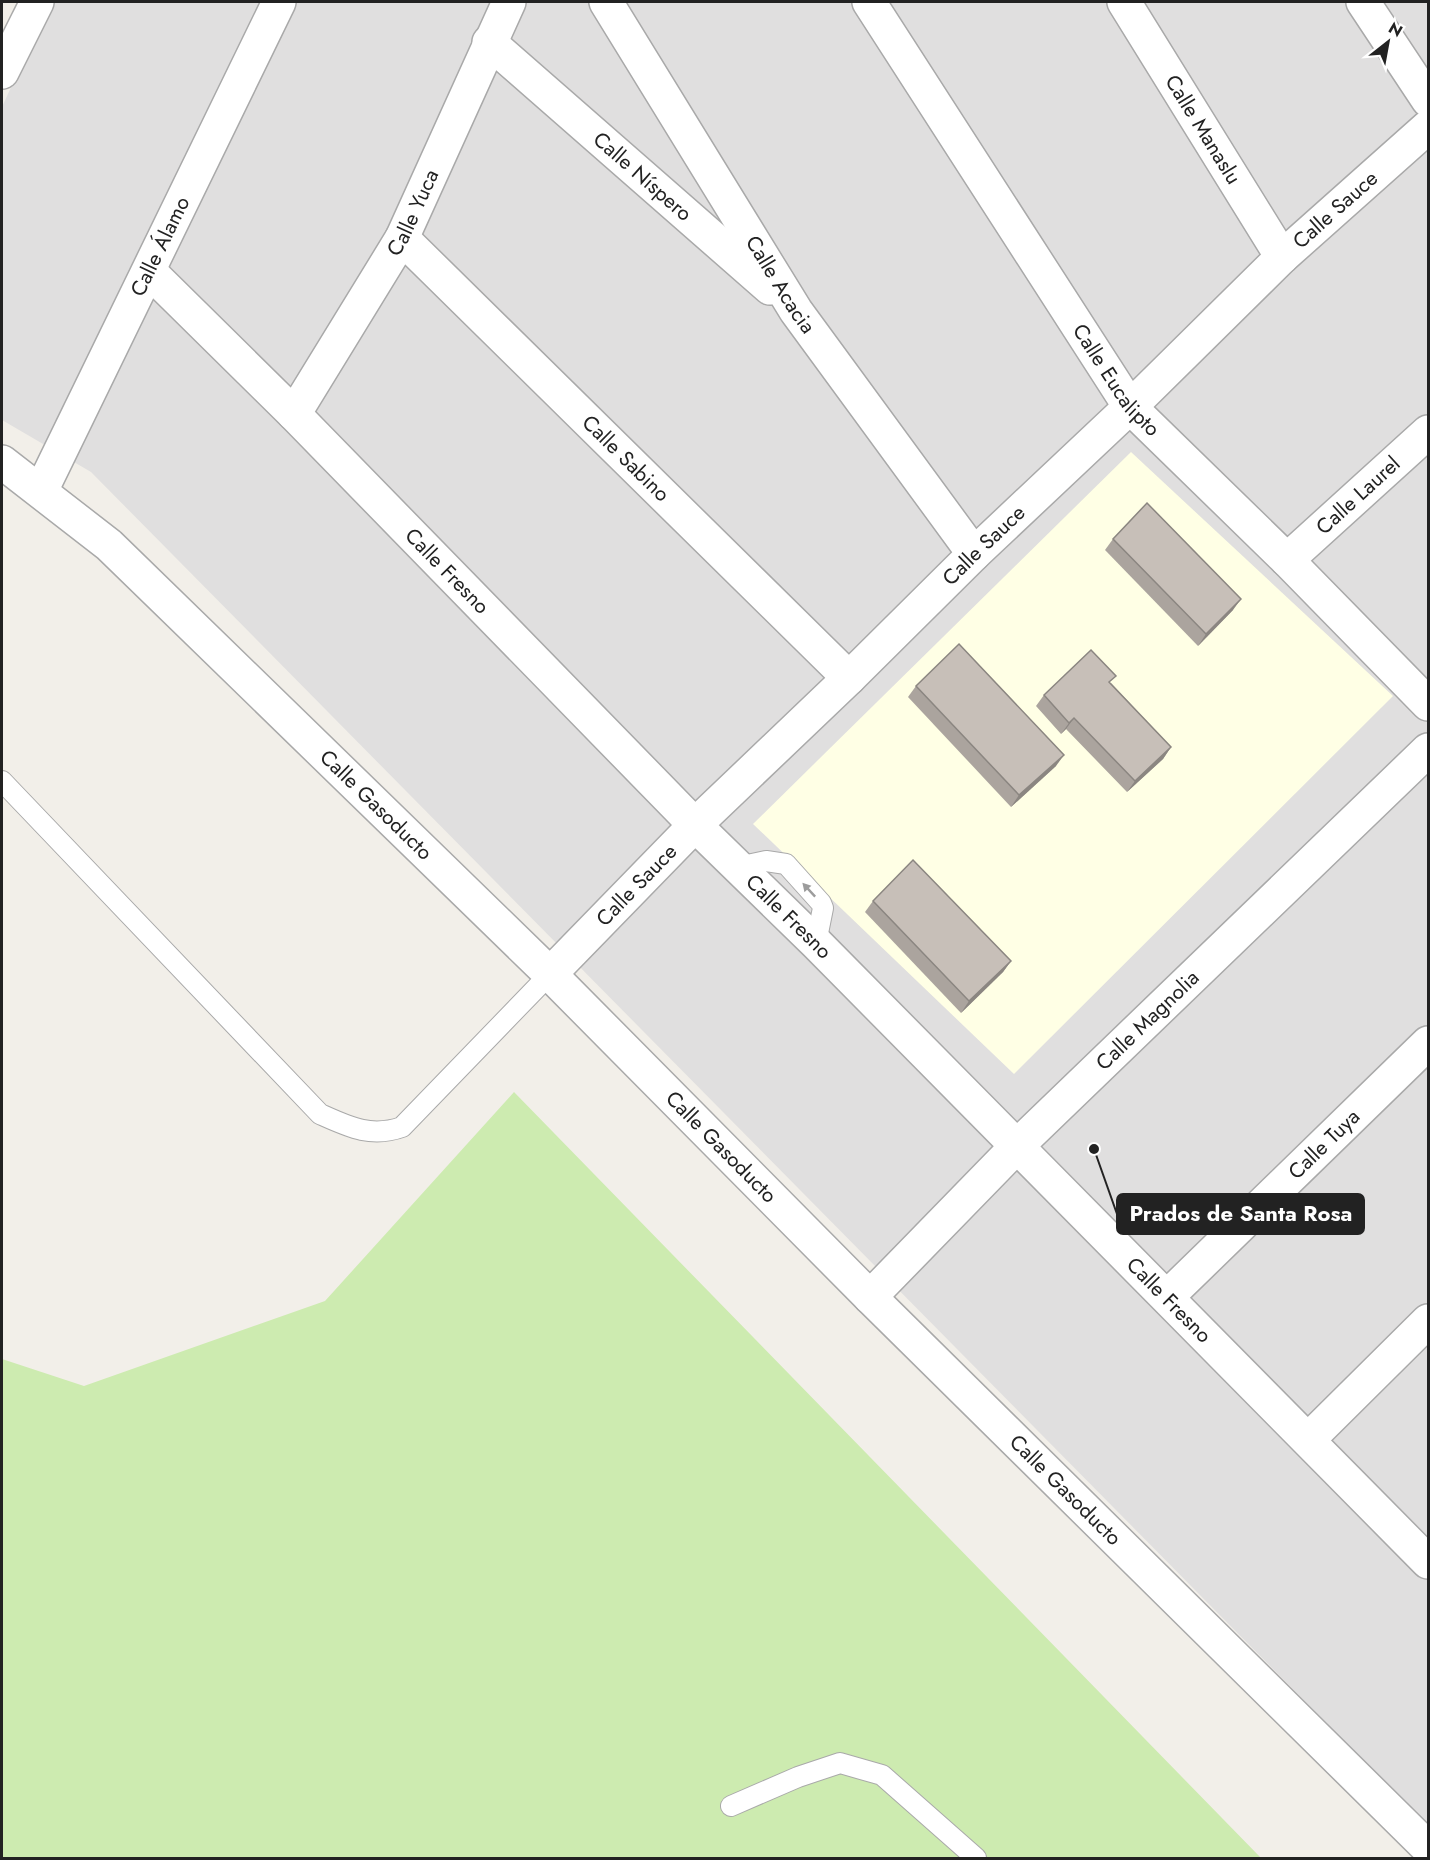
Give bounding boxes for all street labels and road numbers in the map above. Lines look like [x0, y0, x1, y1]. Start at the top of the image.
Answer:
street label: Calle Manaslu [1158, 69, 1248, 190]
street label: Calle Níspero [586, 125, 699, 228]
street label: Calle Sauce [1286, 163, 1384, 256]
street label: Calle Yuca [379, 165, 446, 262]
street label: Calle Álamo [123, 191, 197, 302]
street label: Calle Acacia [738, 230, 823, 340]
street label: Calle Eucalipto [1065, 318, 1167, 443]
street label: Calle Sabino [575, 408, 677, 509]
street label: Calle Laurel [1309, 449, 1407, 542]
street label: Calle Sauce [936, 498, 1032, 592]
street label: Calle Fresno [398, 521, 496, 621]
street label: Calle Gasoducto [313, 743, 439, 867]
street label: Calle Sauce [589, 837, 684, 933]
street label: Calle Fresno [739, 867, 839, 966]
street label: Calle Magnolia [1089, 963, 1206, 1077]
street label: Calle Gasoducto [659, 1084, 784, 1210]
street label: Calle Tuya [1281, 1102, 1367, 1186]
street label: Calle Fresno [1120, 1250, 1218, 1350]
street label: Calle Gasoducto [1003, 1428, 1128, 1552]

